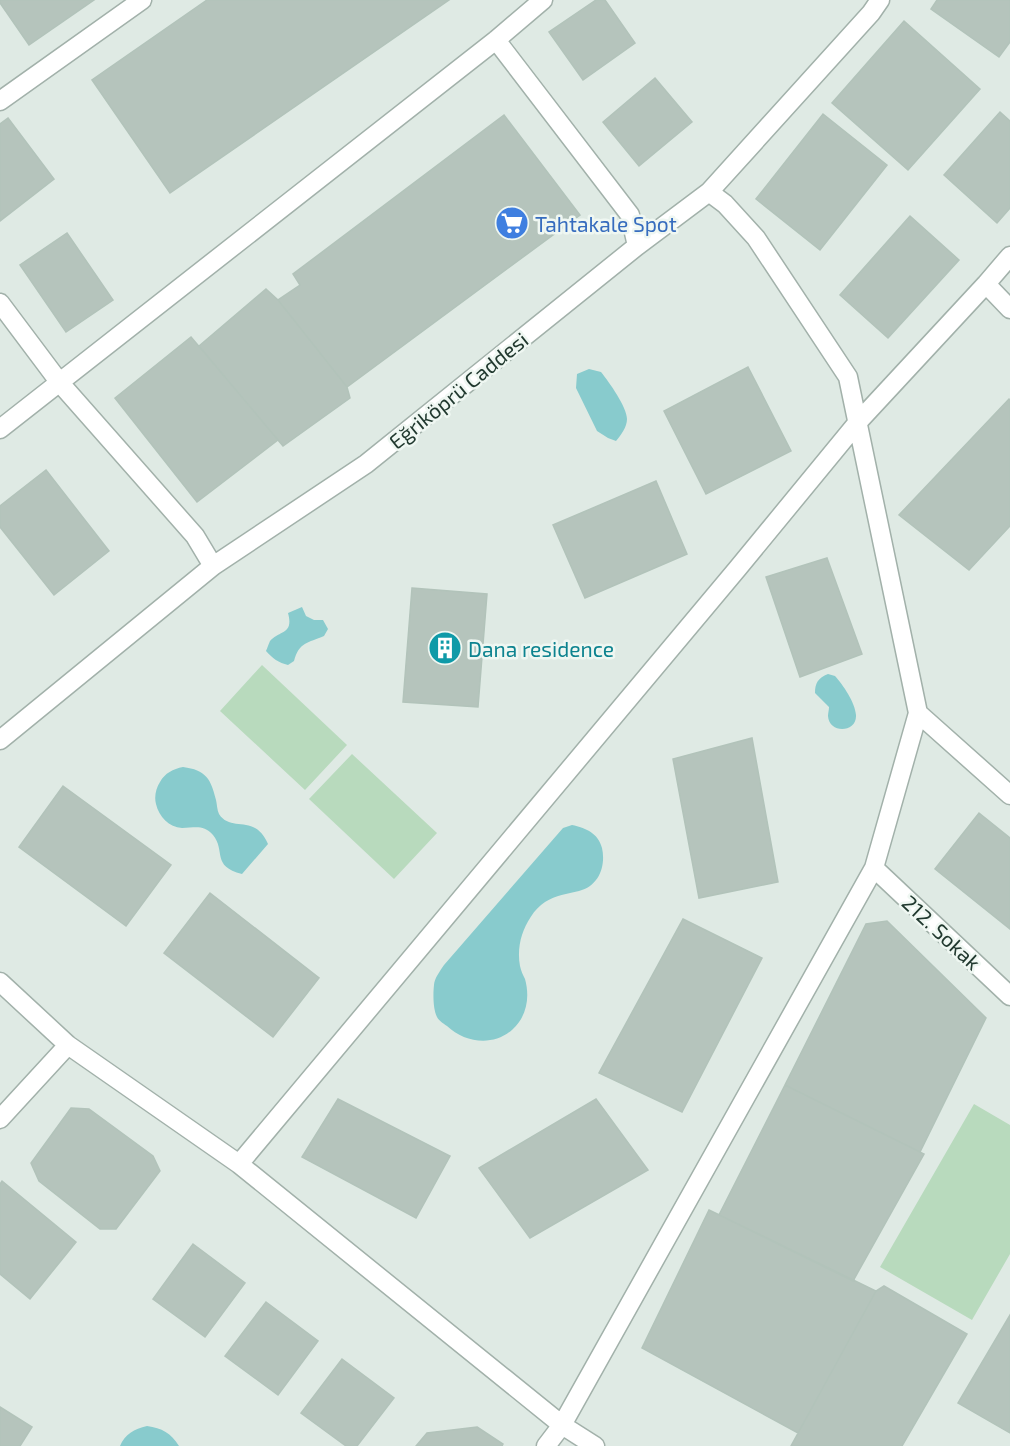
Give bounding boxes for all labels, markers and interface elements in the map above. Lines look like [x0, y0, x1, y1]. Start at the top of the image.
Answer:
supermarket icon: Tahtakale Spot [494, 205, 530, 241]
place label: Tahtakale Spot [535, 211, 677, 236]
street label: Eğriköprü Caddesi [384, 326, 532, 454]
building icon: Dana residence [427, 630, 463, 666]
place label: Dana residence [468, 636, 614, 661]
street label: 212. Sokak [898, 889, 987, 975]

